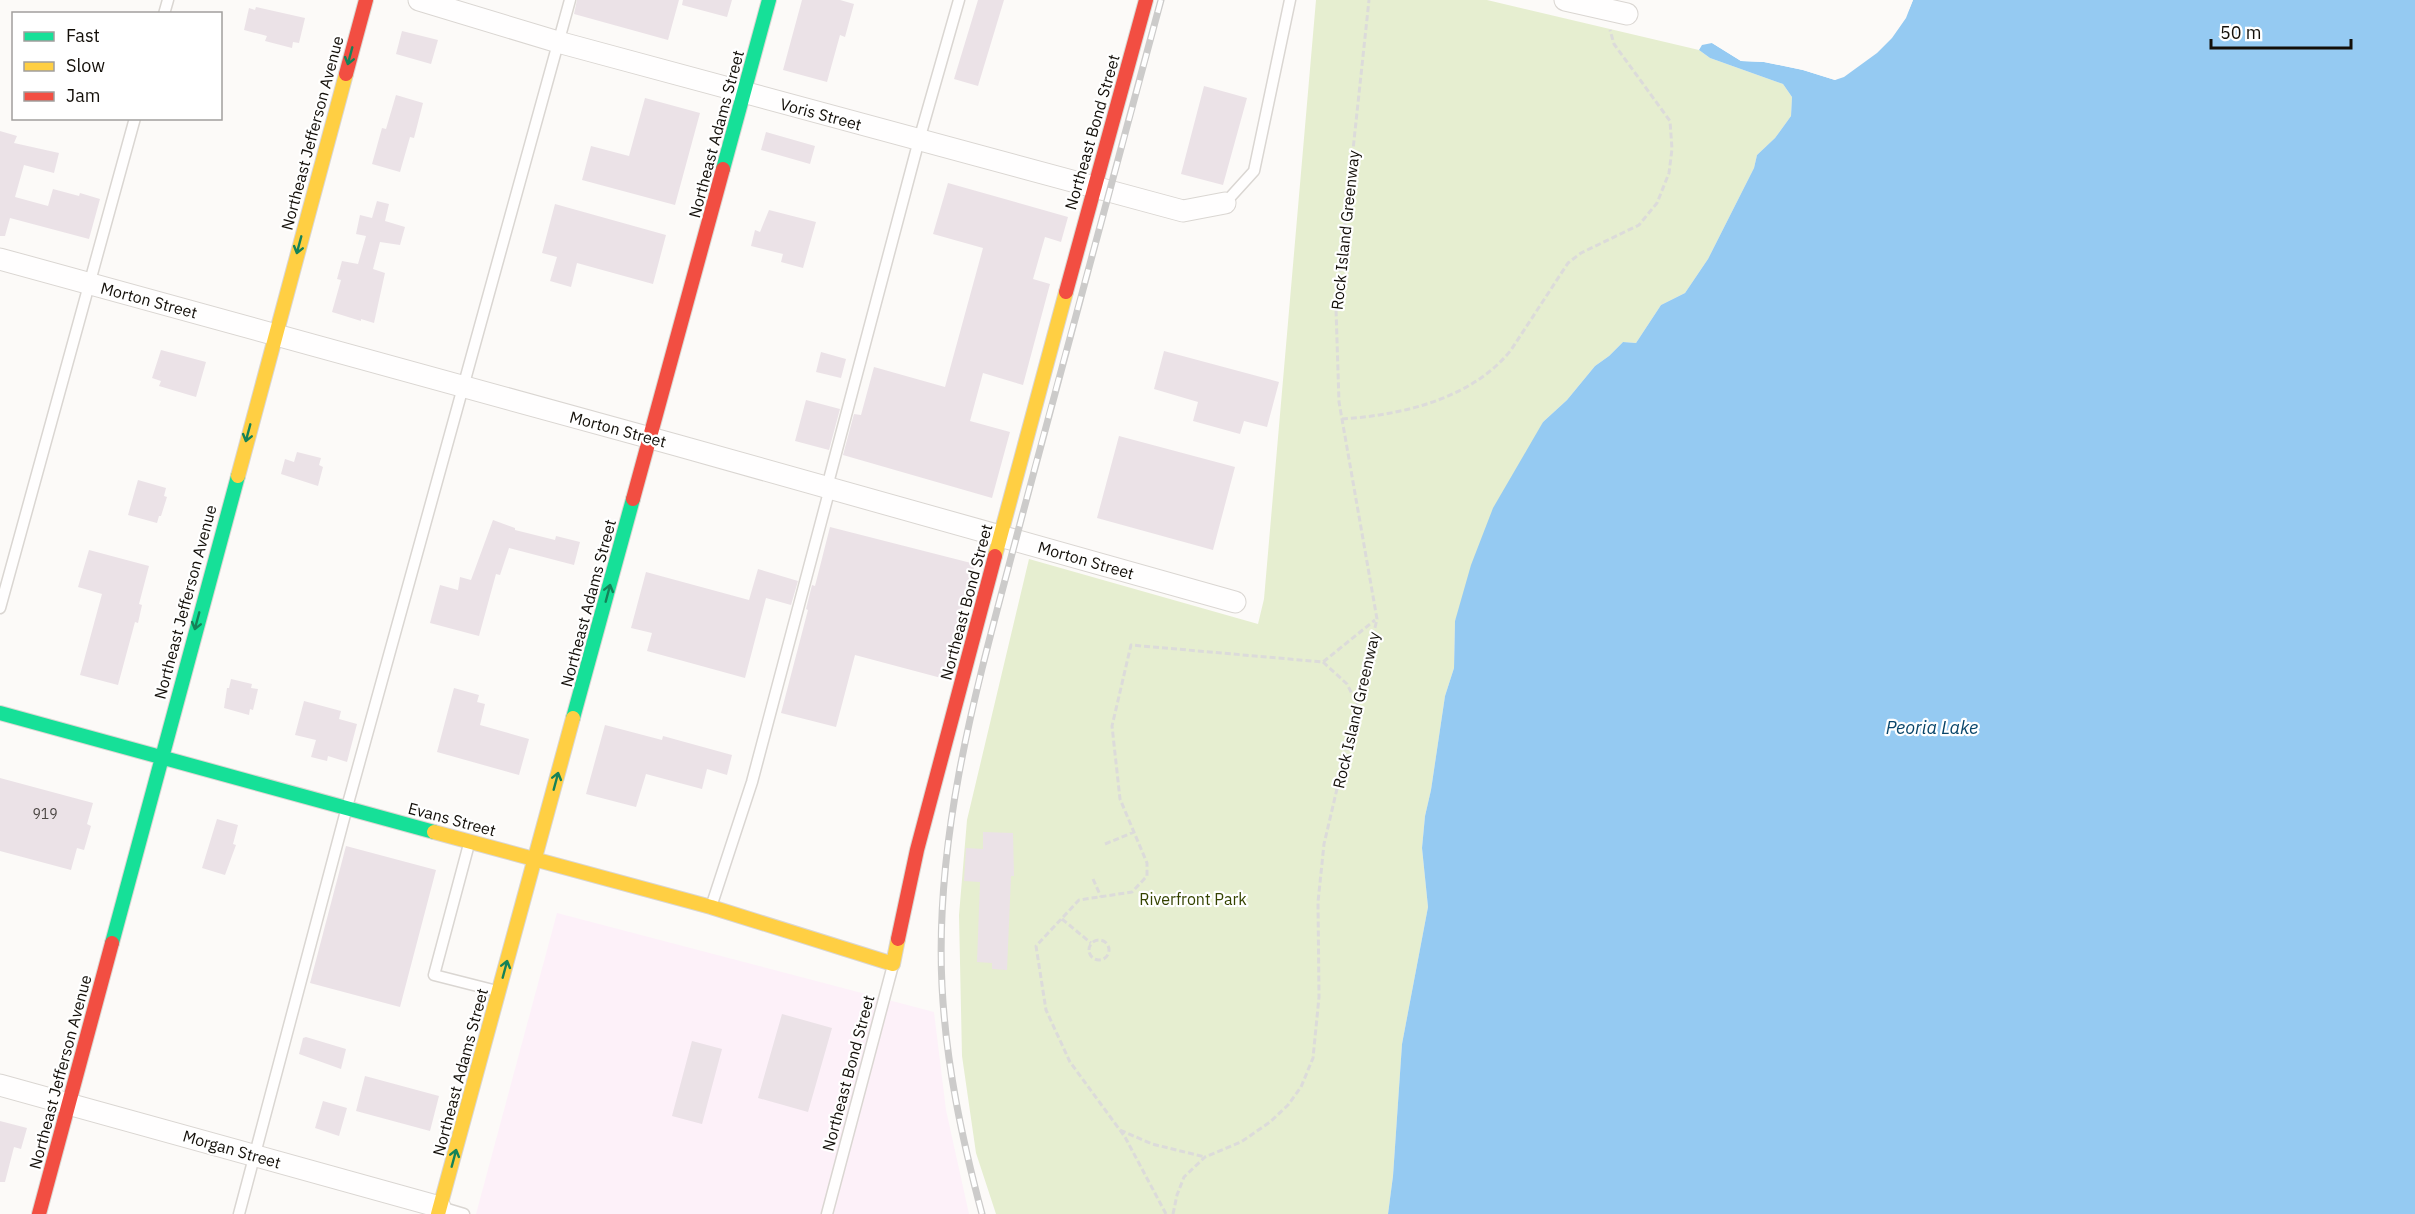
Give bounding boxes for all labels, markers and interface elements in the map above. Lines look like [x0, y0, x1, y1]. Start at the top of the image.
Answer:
legend [12, 12, 222, 120]
scale bar [2211, 12, 2350, 50]
text: 50 m [2220, 21, 2262, 44]
text: Fast [66, 24, 100, 47]
street label: Northeast Jefferson Avenue [276, 33, 348, 232]
one-way arrow [344, 47, 356, 66]
street label: Northeast Adams Street [684, 48, 748, 220]
street label: Northeast Bond Street [1060, 52, 1124, 212]
text: Slow [66, 54, 105, 77]
text: Jam [66, 84, 101, 107]
street label: Voris Street [778, 94, 864, 134]
street label: Rock Island Greenway [1327, 149, 1363, 311]
one-way arrow [293, 235, 304, 254]
street label: Morton Street [99, 278, 199, 322]
street label: Morton Street [568, 407, 668, 451]
one-way arrow [242, 423, 253, 442]
street label: Northeast Jefferson Avenue [149, 502, 221, 701]
street label: Northeast Adams Street [556, 517, 620, 689]
street label: Northeast Bond Street [936, 522, 996, 682]
street label: Morton Street [1036, 537, 1136, 583]
one-way arrow [602, 584, 614, 603]
one-way arrow [191, 611, 202, 630]
street label: Rock Island Greenway [1328, 630, 1384, 790]
water label: Peoria Lake [1886, 716, 1978, 739]
one-way arrow [551, 772, 563, 791]
street label: Evans Street [406, 798, 498, 840]
house number: 919 [32, 805, 58, 823]
park label: Riverfront Park [1139, 889, 1247, 909]
one-way arrow [500, 960, 511, 979]
street label: Northeast Jefferson Avenue [24, 972, 96, 1171]
street label: Northeast Adams Street [428, 986, 492, 1158]
street label: Northeast Bond Street [818, 993, 878, 1153]
street label: Morgan Street [181, 1125, 283, 1173]
one-way arrow [449, 1148, 460, 1167]

